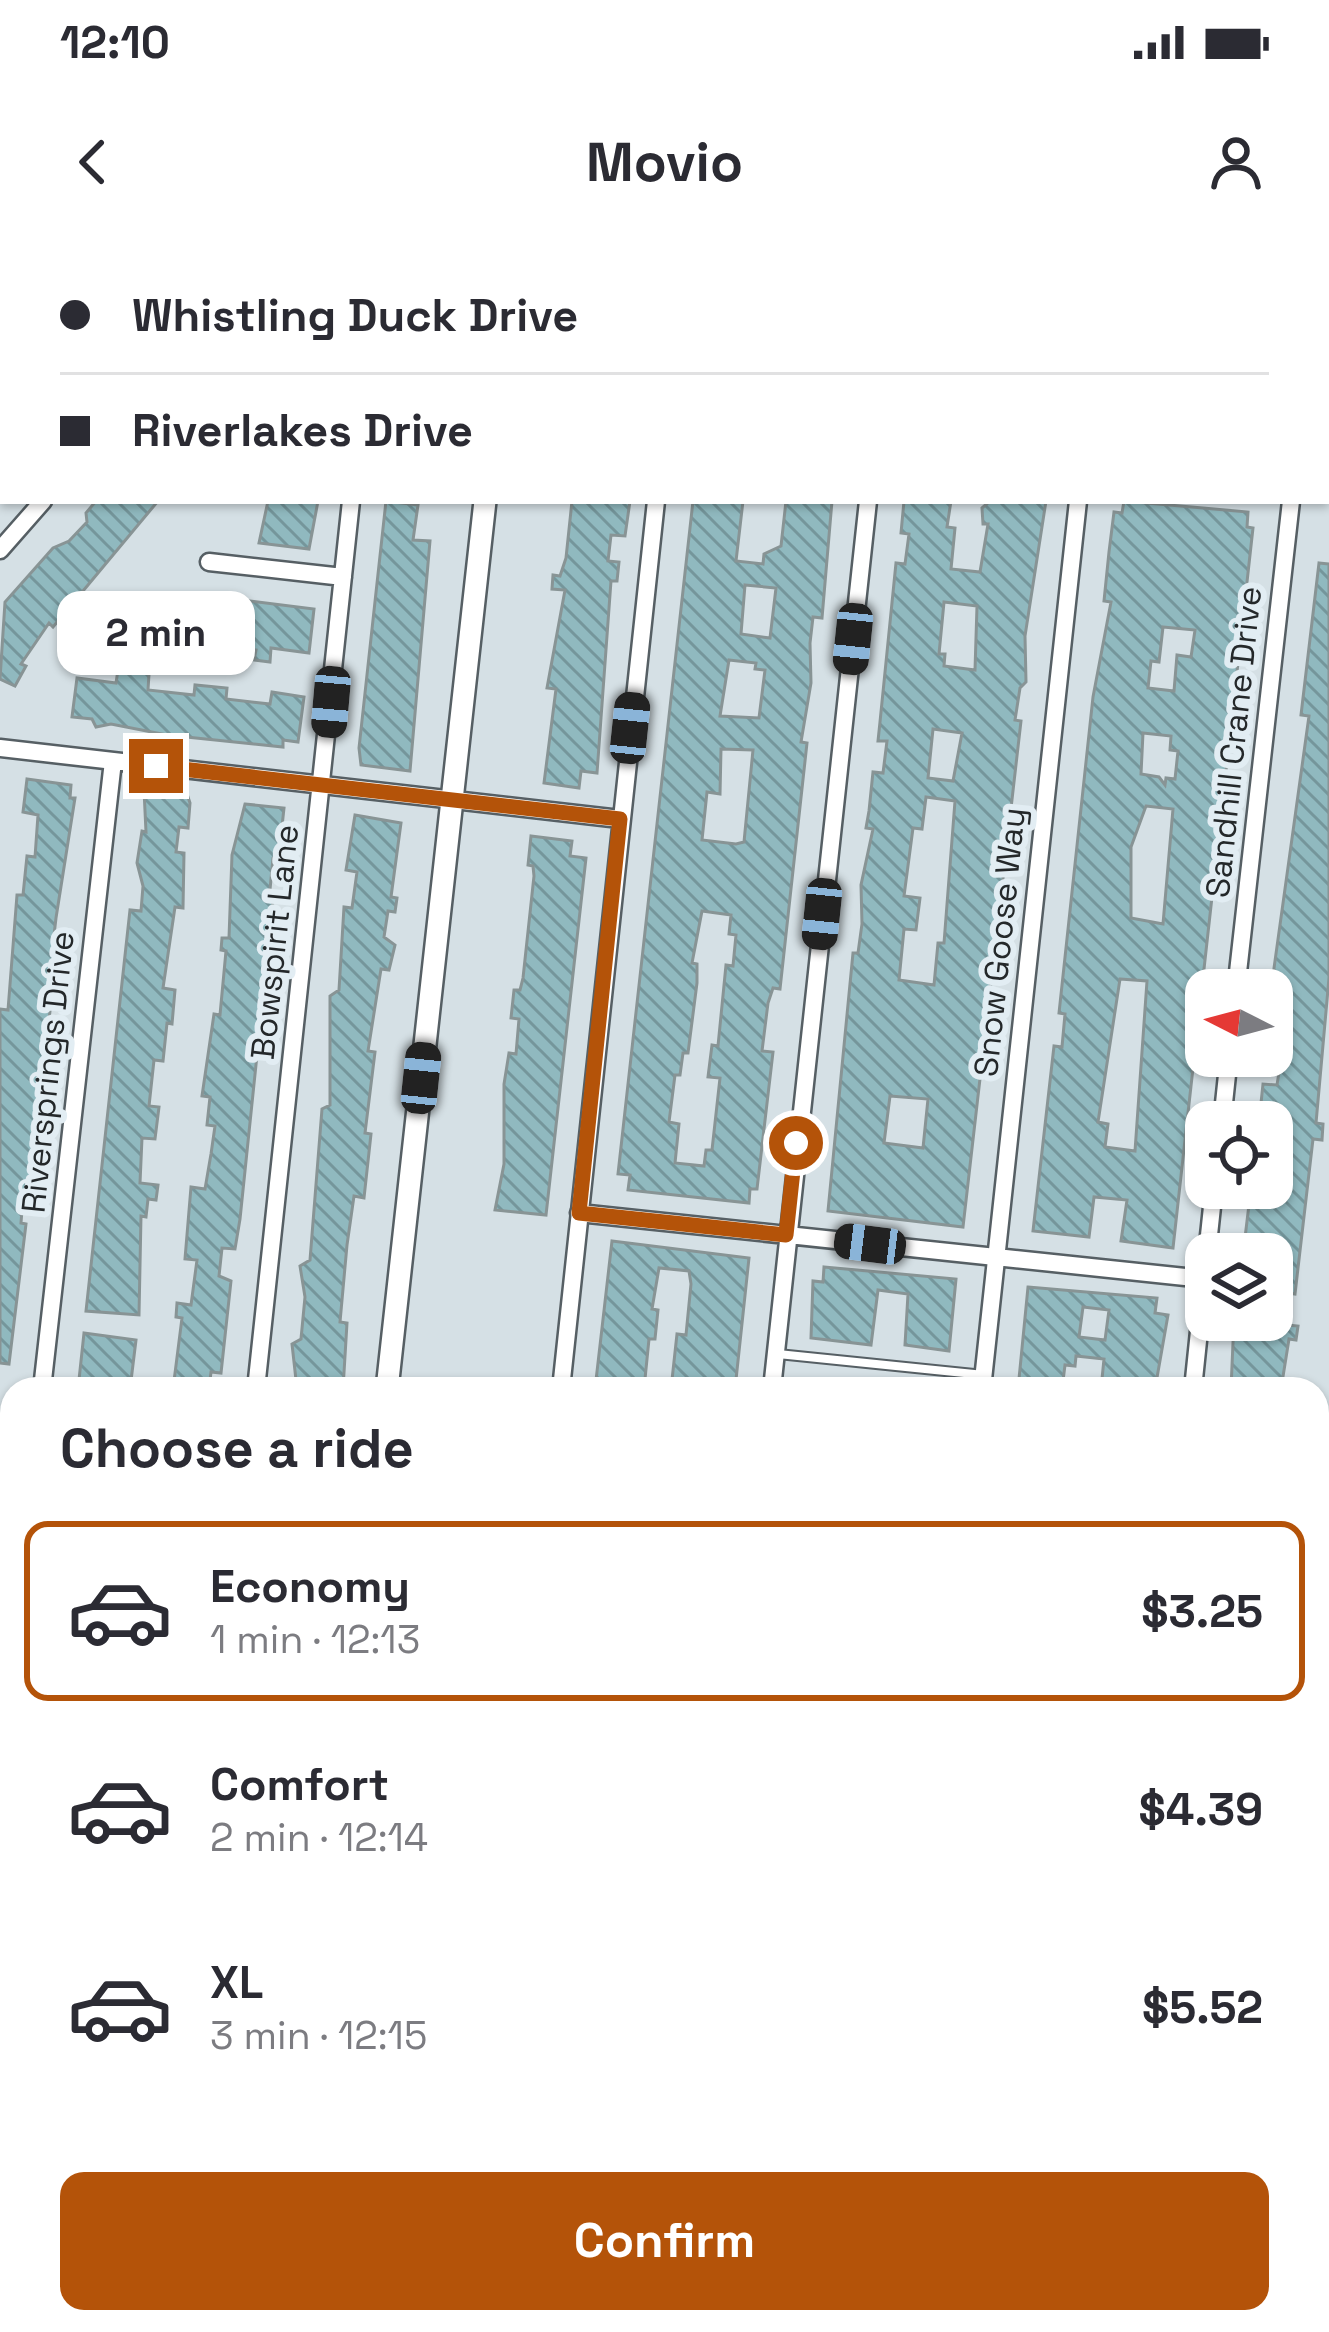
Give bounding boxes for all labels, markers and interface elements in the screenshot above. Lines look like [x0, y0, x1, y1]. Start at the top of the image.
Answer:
text: 12:10 [60, 14, 170, 71]
text: Movio [586, 128, 743, 197]
icon: back [60, 129, 126, 195]
icon: person [1203, 129, 1269, 195]
text: Whistling Duck Drive [132, 287, 578, 344]
text: Riverlakes Drive [132, 402, 473, 459]
street label: Sandhill Crane Drive [1197, 584, 1271, 900]
callout: 2 min [57, 592, 255, 676]
car [831, 601, 875, 677]
text: 2 min [106, 608, 206, 657]
car [310, 665, 352, 739]
car [608, 690, 652, 766]
route end [129, 739, 183, 793]
street label: Snow Goose Way [965, 805, 1035, 1079]
street label: Bowspirit Lane [242, 823, 308, 1061]
car [800, 876, 844, 952]
street label: Riversprings Drive [12, 929, 84, 1215]
north arrow [1185, 969, 1293, 1077]
map controls [1185, 969, 1293, 1341]
car [399, 1040, 443, 1116]
button: locate [1185, 1101, 1293, 1209]
route start [769, 1116, 823, 1170]
car [832, 1222, 908, 1266]
button: layers [1185, 1233, 1293, 1341]
text: Choose a ride [60, 1414, 414, 1483]
icon: car [66, 1557, 174, 1665]
text: Economy [210, 1558, 410, 1615]
text: $3.25 [1141, 1583, 1263, 1640]
text: 1 min · 12:13 [210, 1615, 420, 1664]
icon: car [66, 1755, 174, 1863]
text: Comfort [210, 1756, 389, 1813]
text: $4.39 [1139, 1781, 1263, 1838]
text: 2 min · 12:14 [210, 1813, 428, 1862]
icon: car [66, 1953, 174, 2061]
text: XL [210, 1954, 263, 2011]
text: $5.52 [1142, 1979, 1263, 2036]
text: 3 min · 12:15 [210, 2011, 427, 2060]
button: Confirm [60, 2172, 1269, 2310]

